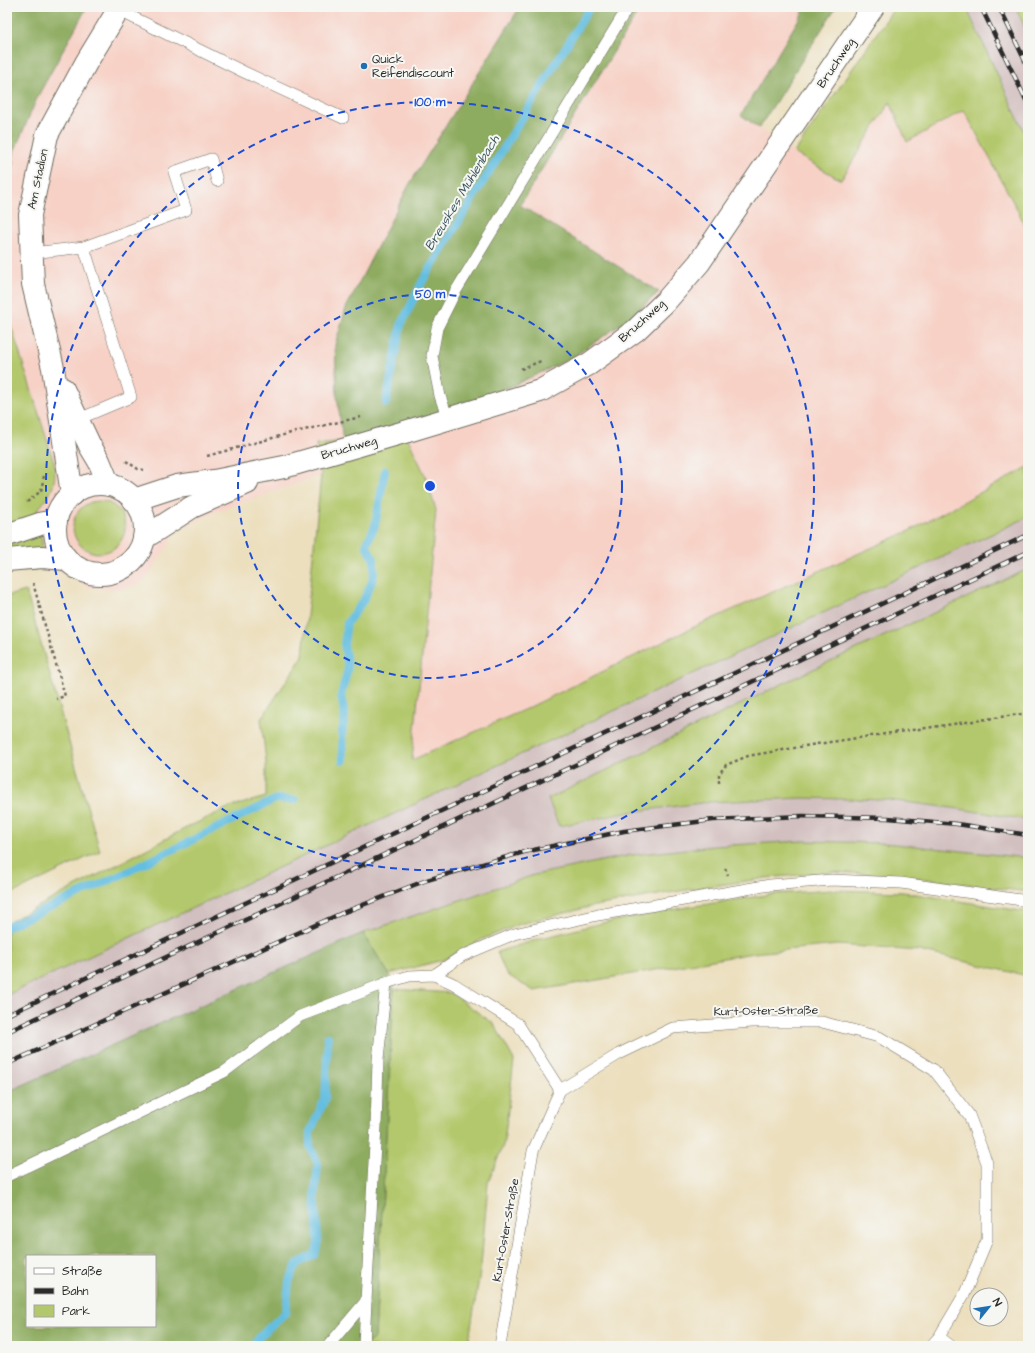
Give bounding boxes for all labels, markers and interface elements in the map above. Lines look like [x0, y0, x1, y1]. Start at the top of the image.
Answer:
street label: Bruchweg [813, 35, 860, 92]
place label: Quick Reifendiscount [372, 51, 454, 82]
marker: Quick Reifendiscount [359, 61, 369, 71]
text: 100 m [415, 94, 446, 111]
water label: Breuskes Mühlenbach [420, 132, 504, 254]
street label: Am Stadion [23, 147, 53, 211]
text: 50 m [415, 286, 446, 303]
street label: Bruchweg [615, 296, 670, 347]
street label: Bruchweg [319, 432, 379, 465]
centre of rings [423, 479, 437, 493]
street label: Kurt-Oster-Straße [714, 1002, 819, 1020]
street label: Kurt-Oster-Straße [489, 1177, 524, 1283]
legend [26, 1255, 156, 1327]
text: Straße [62, 1263, 103, 1280]
text: Bahn [62, 1283, 89, 1300]
north arrow [969, 1287, 1009, 1327]
text: N [989, 1296, 1005, 1309]
text: Park [62, 1303, 90, 1320]

